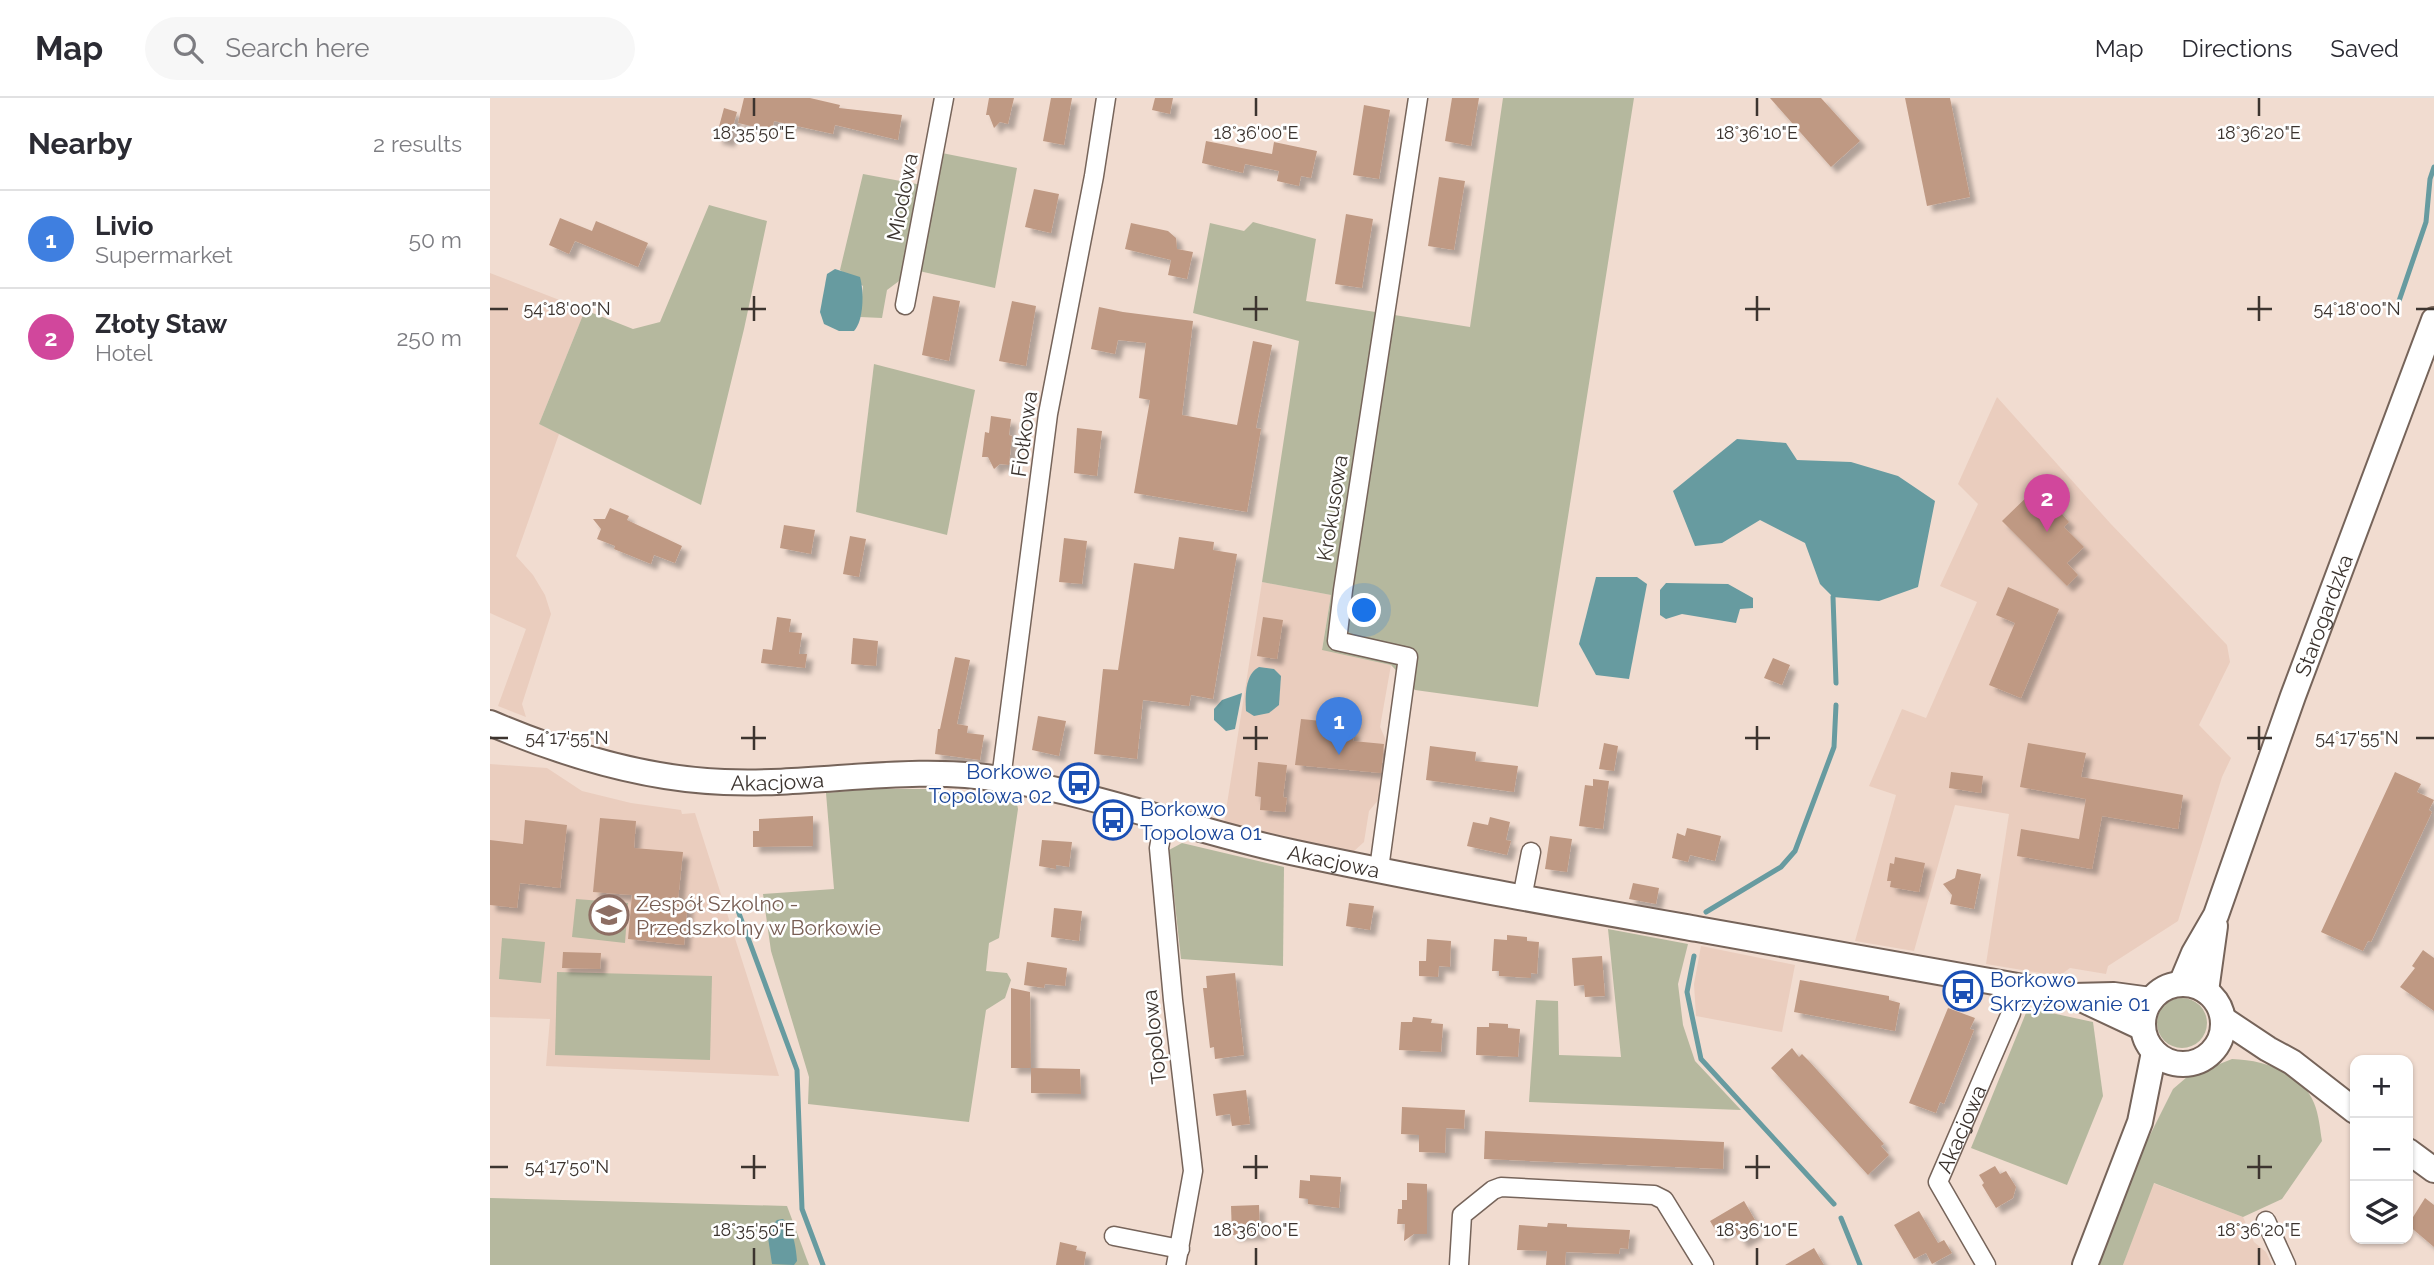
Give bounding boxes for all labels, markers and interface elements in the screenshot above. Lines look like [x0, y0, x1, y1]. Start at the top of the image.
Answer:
search box [145, 17, 635, 80]
text: Map [35, 29, 103, 68]
icon: search [169, 29, 207, 67]
text: Search here [225, 33, 370, 63]
text: Map [2095, 34, 2144, 63]
text: Directions [2182, 34, 2292, 63]
text: Saved [2330, 34, 2399, 63]
text: 18°35'50"E [713, 122, 795, 143]
text: 18°36'00"E [1214, 122, 1299, 143]
text: 18°36'10"E [1716, 122, 1798, 143]
text: 18°36'20"E [2217, 122, 2301, 143]
text: Nearby [28, 126, 132, 161]
text: 2 results [373, 130, 462, 157]
street label: Miodowa [881, 151, 923, 243]
text: Livio [95, 211, 154, 241]
text: 1 [45, 226, 57, 253]
text: 50 m [408, 226, 462, 253]
text: Supermarket [95, 241, 233, 268]
text: 54°18'00"N [523, 298, 611, 319]
text: 54°18'00"N [2313, 298, 2401, 319]
text: Złoty Staw [95, 309, 227, 339]
text: 2 [45, 324, 57, 351]
text: 250 m [396, 324, 462, 351]
text: Hotel [95, 339, 153, 366]
street label: Fiołkowa [1006, 389, 1042, 479]
street label: Krokusowa [1311, 453, 1353, 563]
pin: 2 [2024, 474, 2070, 532]
street label: Starogardzka [2289, 551, 2358, 680]
your location [1347, 593, 1381, 627]
pin: 1 [1316, 697, 1362, 755]
text: 54°17'55"N [525, 727, 609, 748]
text: 54°17'55"N [2315, 727, 2399, 748]
place label: Borkowo Topolowa 02 [928, 759, 1052, 808]
bus stop icon: Borkowo Topolowa 02 [1058, 762, 1100, 804]
street label: Akacjowa [730, 767, 825, 795]
place label: Borkowo Topolowa 01 [1140, 796, 1262, 845]
bus stop icon: Borkowo Topolowa 01 [1092, 799, 1134, 841]
street label: Akacjowa [1285, 839, 1382, 883]
place label: Zespół Szkolno - Przedszkolny w Borkowie [636, 891, 881, 940]
school or university icon: Zespół Szkolno - Przedszkolny w Borkowie [588, 894, 630, 936]
place label: Borkowo Skrzyżowanie 01 [1990, 967, 2150, 1016]
bus stop icon: Borkowo Skrzyżowanie 01 [1942, 970, 1984, 1012]
street label: Topolowa [1137, 989, 1171, 1085]
map controls [2350, 1055, 2413, 1244]
button: + [2350, 1055, 2413, 1118]
street label: Akacjowa [1931, 1081, 1991, 1176]
button: − [2350, 1118, 2413, 1181]
text: 54°17'50"N [525, 1156, 609, 1177]
button: layers [2350, 1181, 2413, 1244]
text: 18°35'50"E [713, 1219, 795, 1240]
text: 18°36'00"E [1214, 1219, 1299, 1240]
text: 18°36'10"E [1716, 1219, 1798, 1240]
text: 18°36'20"E [2217, 1219, 2301, 1240]

